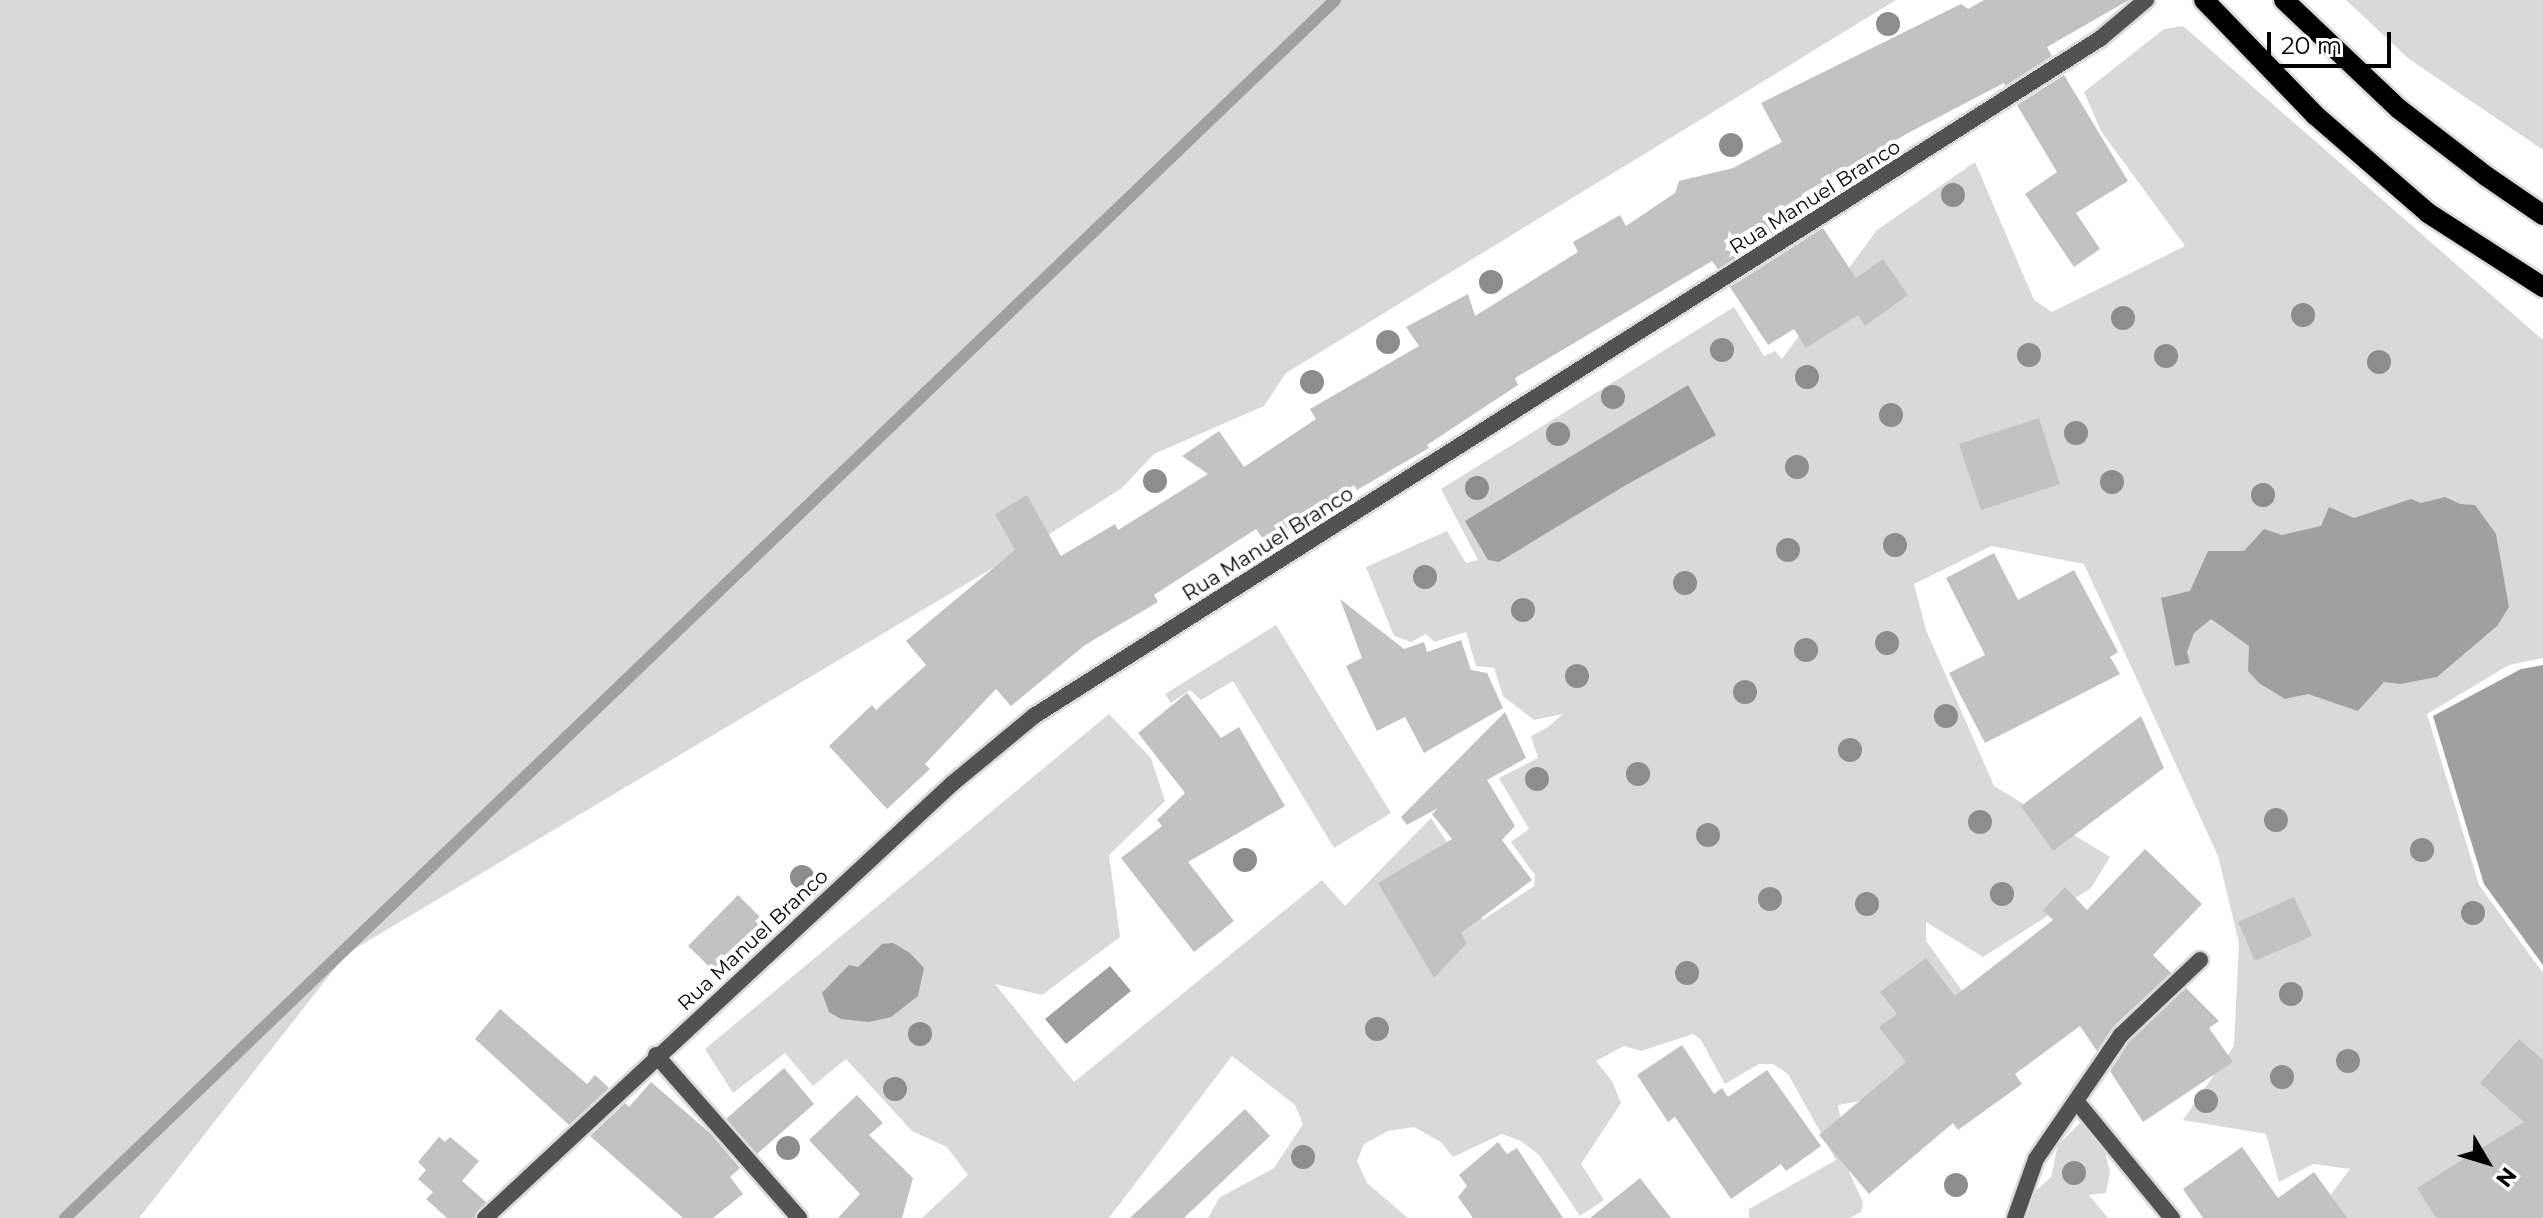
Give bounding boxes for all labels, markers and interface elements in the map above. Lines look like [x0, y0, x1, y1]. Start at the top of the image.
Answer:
scale bar [2271, 16, 2395, 66]
text: 20 m [2281, 31, 2342, 60]
street label: Rua Manuel Branco [1725, 135, 1905, 259]
street label: Rua Manuel Branco [1178, 482, 1358, 606]
street label: Rua Manuel Branco [673, 864, 833, 1016]
north arrow [2447, 1122, 2527, 1202]
text: N [2490, 1162, 2522, 1192]

